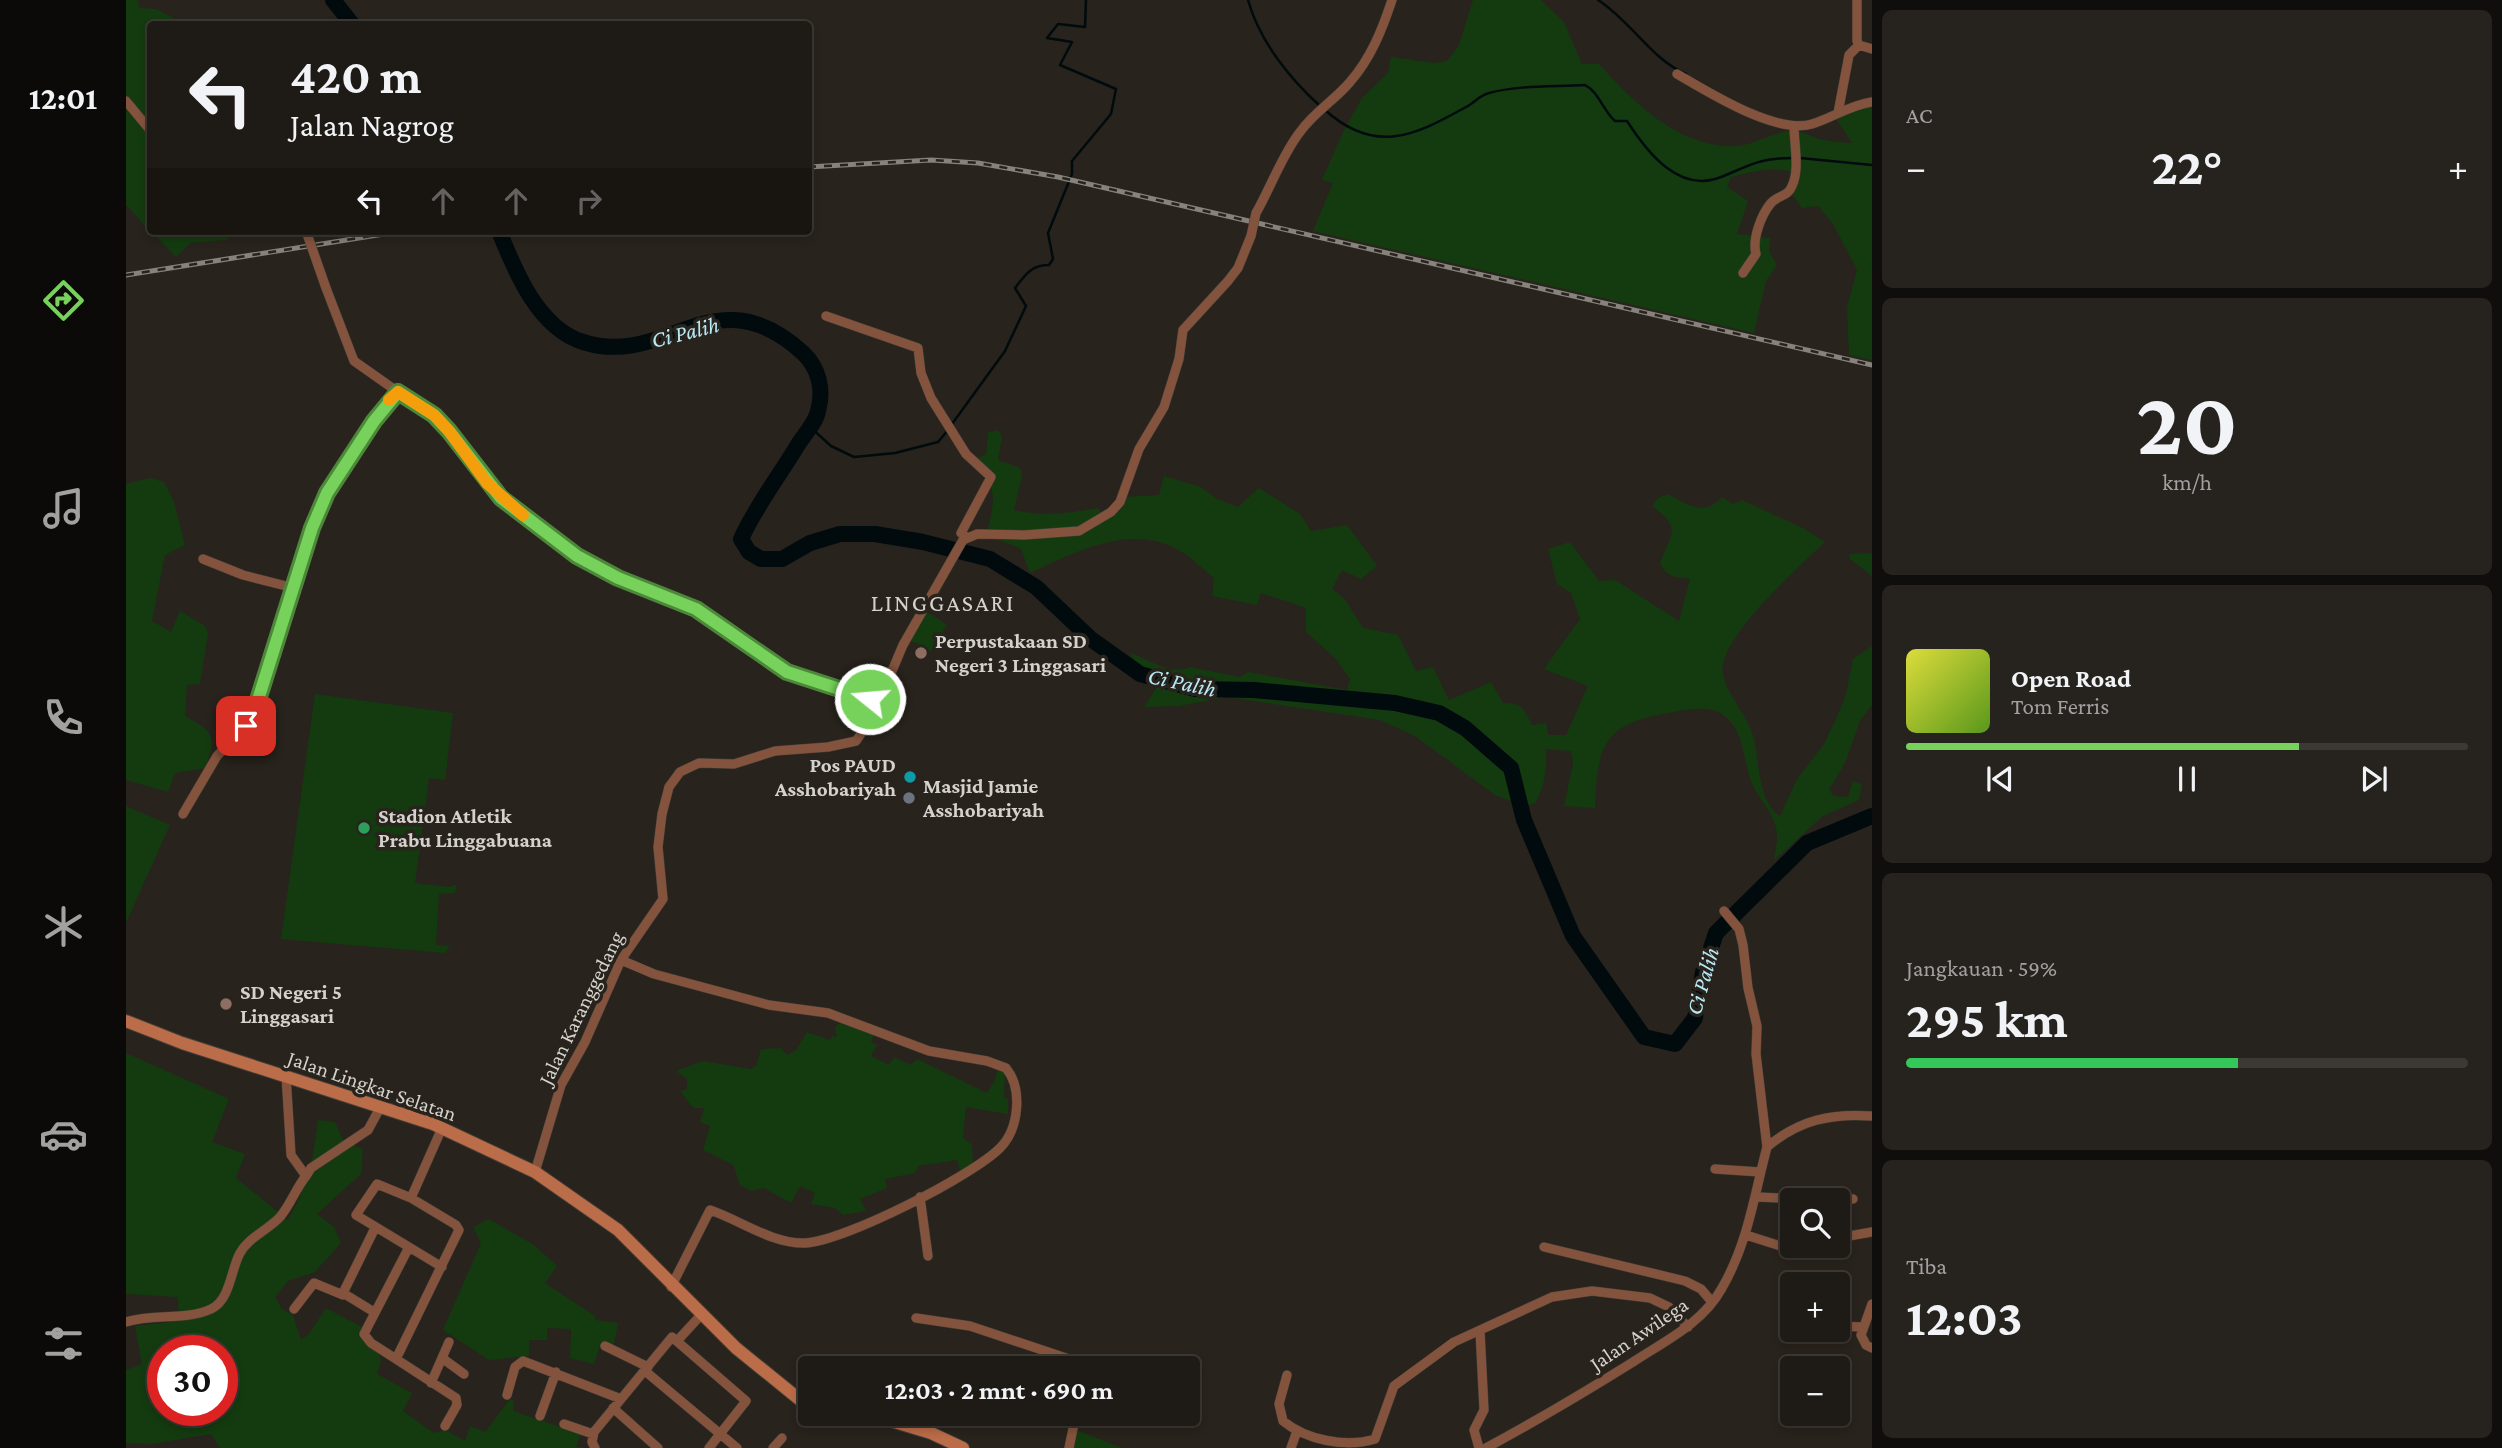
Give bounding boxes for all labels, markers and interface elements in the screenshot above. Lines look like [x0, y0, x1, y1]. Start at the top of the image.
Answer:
icon: left [175, 49, 266, 140]
text: 420 m [290, 49, 422, 104]
text: 12:01 [29, 80, 97, 116]
text: AC [1906, 102, 1933, 128]
text: Jalan Nagrog [290, 107, 454, 143]
text: 22° [2151, 137, 2223, 195]
text: − [1906, 146, 1926, 188]
text: + [2448, 146, 2468, 188]
icon: left [351, 182, 389, 220]
icon: ahead [424, 182, 462, 220]
icon: ahead [497, 182, 535, 220]
icon: right [570, 182, 608, 220]
icon: directions [39, 276, 88, 325]
water label: Ci Palih [648, 311, 722, 353]
text: 20 [2136, 372, 2238, 474]
text: km/h [2162, 469, 2212, 495]
icon: music [39, 484, 88, 533]
district label: LINGGASARI [871, 589, 1015, 616]
place label: Perpustakaan SD Negeri 3 Linggasari [935, 629, 1106, 677]
marker: Perpustakaan SD Negeri 3 Linggasari [913, 645, 929, 661]
position arrow [833, 662, 907, 736]
water label: Ci Palih [1146, 662, 1218, 702]
text: Open Road [2011, 664, 2131, 693]
icon: phone [39, 693, 88, 742]
text: Tom Ferris [2011, 693, 2109, 719]
pin [216, 696, 276, 756]
icon: arrive [227, 707, 265, 745]
place label: Pos PAUD Asshobariyah [774, 753, 896, 801]
icon: previous [1981, 760, 2019, 798]
icon: pause [2168, 760, 2206, 798]
icon: next [2355, 760, 2393, 798]
marker: Pos PAUD Asshobariyah [902, 769, 918, 785]
place label: Masjid Jamie Asshobariyah [922, 774, 1044, 822]
marker: Masjid Jamie Asshobariyah [901, 790, 917, 806]
place label: Stadion Atletik Prabu Linggabuana [378, 804, 553, 852]
marker: Stadion Atletik Prabu Linggabuana [356, 820, 372, 836]
icon: climate [39, 902, 88, 951]
street label: Jalan Karanggedang [533, 927, 629, 1090]
water label: Ci Palih [1680, 944, 1724, 1018]
text: Jangkauan · 59% [1906, 955, 2057, 981]
place label: SD Negeri 5 Linggasari [240, 980, 342, 1028]
text: 295 km [1906, 990, 2068, 1048]
marker: SD Negeri 5 Linggasari [218, 996, 234, 1012]
street label: Jalan Lingkar Selatan [283, 1045, 460, 1126]
icon: car [39, 1110, 88, 1159]
map controls [1780, 1188, 1850, 1426]
button: search [1780, 1188, 1850, 1258]
text: Tiba [1906, 1253, 1947, 1279]
button: + [1780, 1272, 1850, 1342]
text: 12:03 [1906, 1288, 2023, 1346]
street label: Jalan Awilega [1584, 1292, 1693, 1377]
icon: filters [39, 1319, 88, 1368]
speed limit sign: 30 [147, 1335, 238, 1426]
button: − [1780, 1356, 1850, 1426]
text: 12:03 · 2 mnt · 690 m [885, 1376, 1113, 1405]

